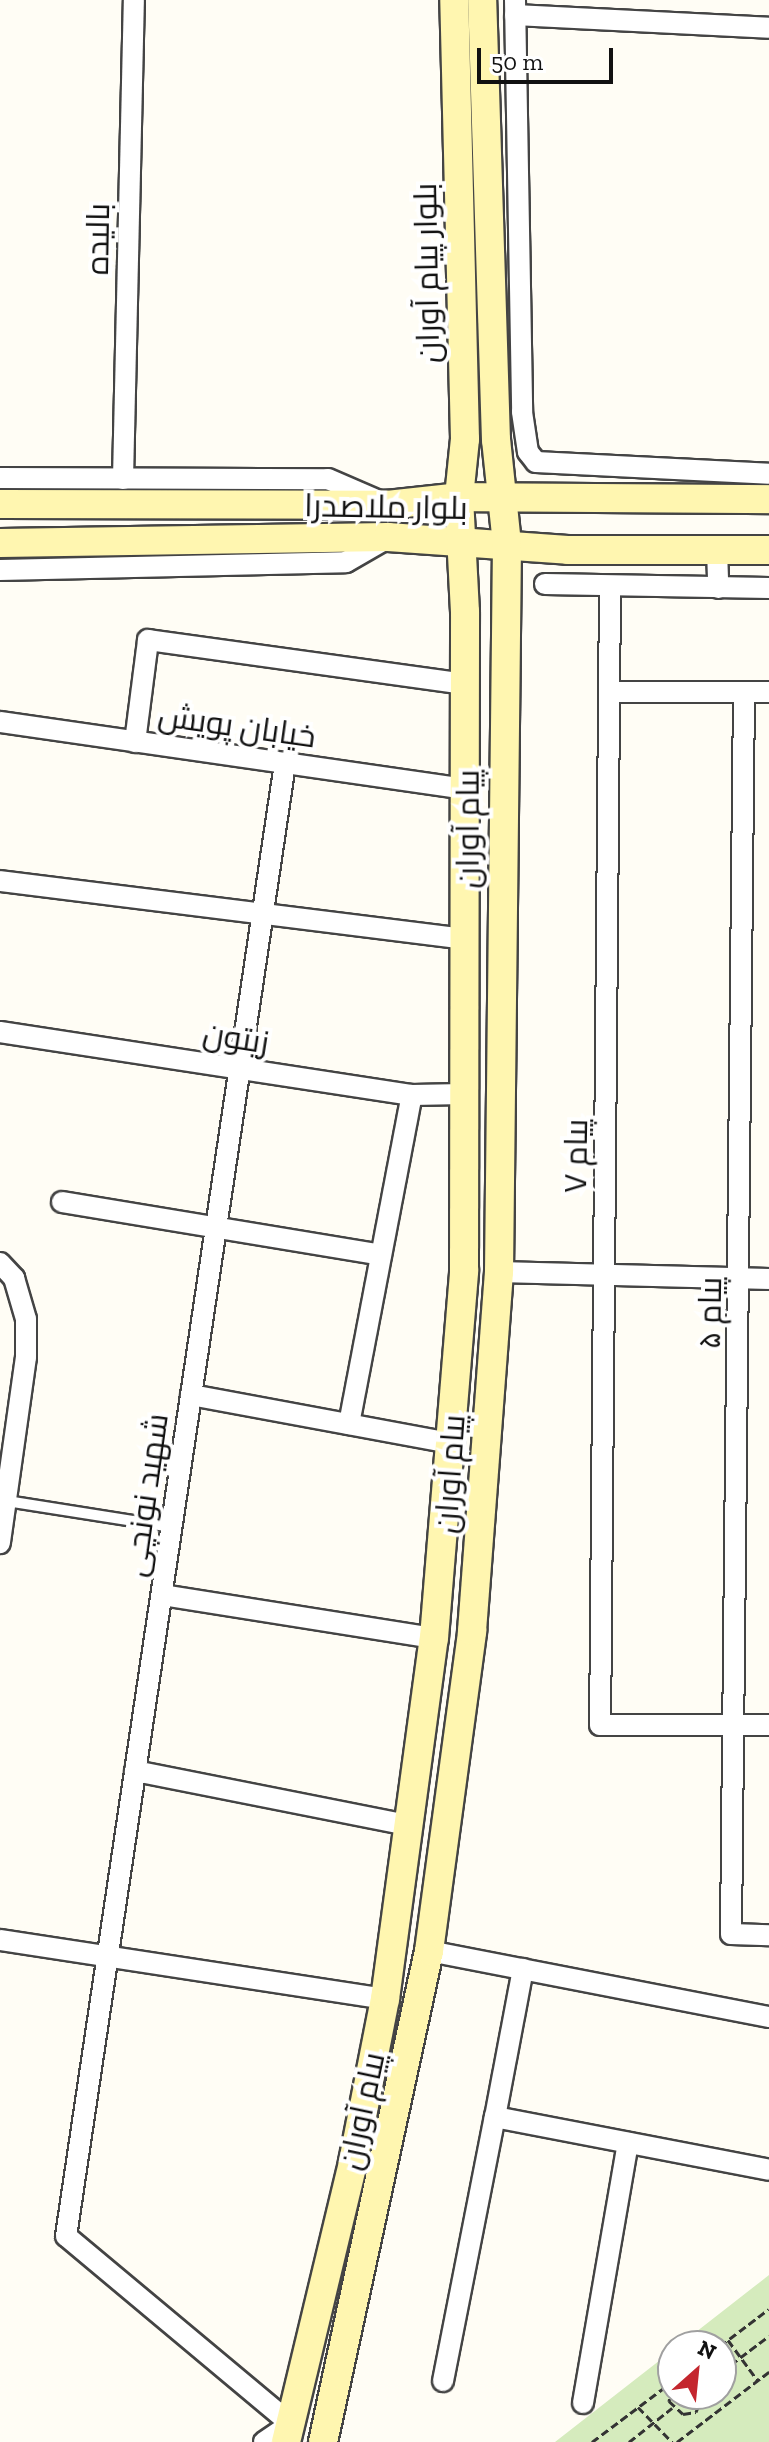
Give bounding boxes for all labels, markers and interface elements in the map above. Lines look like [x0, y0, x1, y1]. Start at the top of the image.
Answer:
scale bar [481, 32, 617, 82]
text: 50 m [491, 47, 543, 76]
street label: بلوار پیام آوران [406, 183, 448, 363]
street label: بالیده [78, 203, 118, 275]
street label: بلوار ملاصدرا [304, 486, 468, 528]
street label: خیابان پویش [156, 696, 318, 756]
street label: پیام آوران [449, 769, 487, 889]
street label: زیتون [200, 1014, 272, 1062]
street label: پیام ۷ [556, 1118, 596, 1194]
street label: پیام ۵ [690, 1277, 730, 1349]
street label: شهید نونچی [116, 1411, 176, 1579]
street label: پیام آوران [427, 1413, 473, 1535]
street label: پیام آوران [331, 2049, 393, 2173]
north arrow [657, 2330, 737, 2410]
text: N [694, 2334, 721, 2366]

